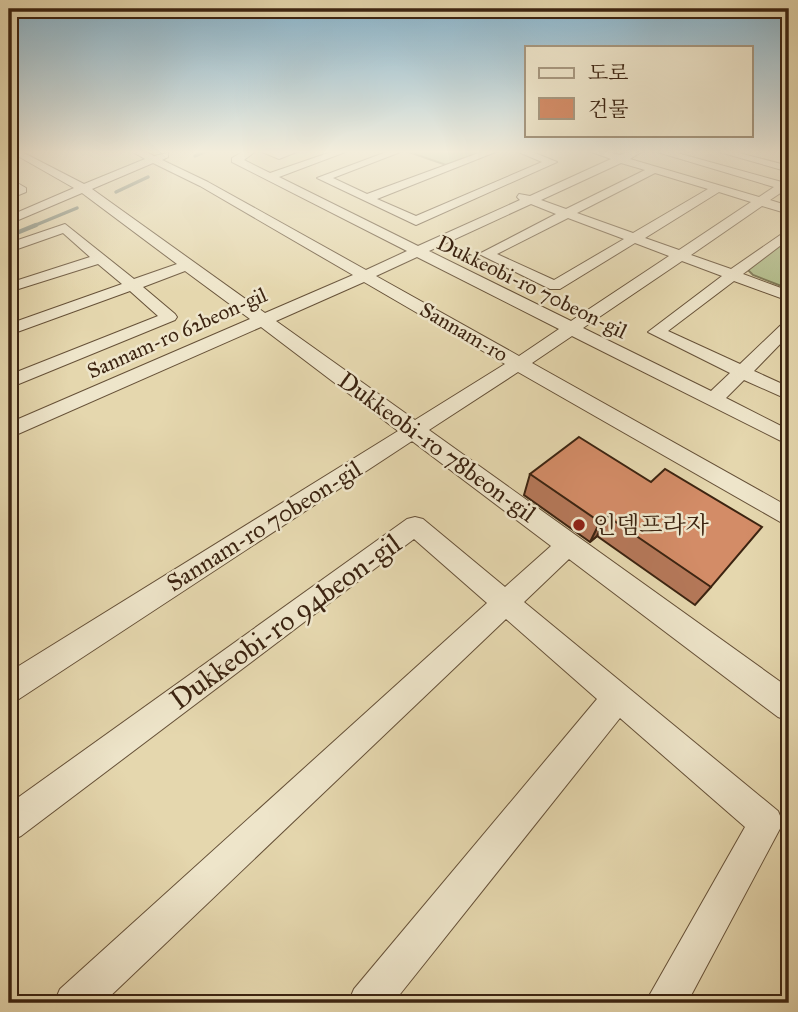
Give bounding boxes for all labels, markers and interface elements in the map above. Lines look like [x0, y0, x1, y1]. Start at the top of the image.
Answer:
legend [525, 46, 752, 136]
text: 도로 [588, 60, 629, 86]
text: 건물 [588, 96, 629, 122]
street label: Dukkeobi-ro 70beon-gil [433, 230, 632, 345]
street label: Sannam-ro 62beon-gil [83, 282, 271, 384]
street label: Sannam-ro [415, 296, 513, 368]
street label: Dukkeobi-ro 78beon-gil [332, 365, 542, 529]
street label: Sannam-ro 70beon-gil [161, 454, 367, 598]
place label: 인뎀프라자 [593, 510, 709, 540]
marker: 인뎀프라자 [571, 517, 587, 533]
street label: Dukkeobi-ro 94beon-gil [163, 525, 408, 717]

